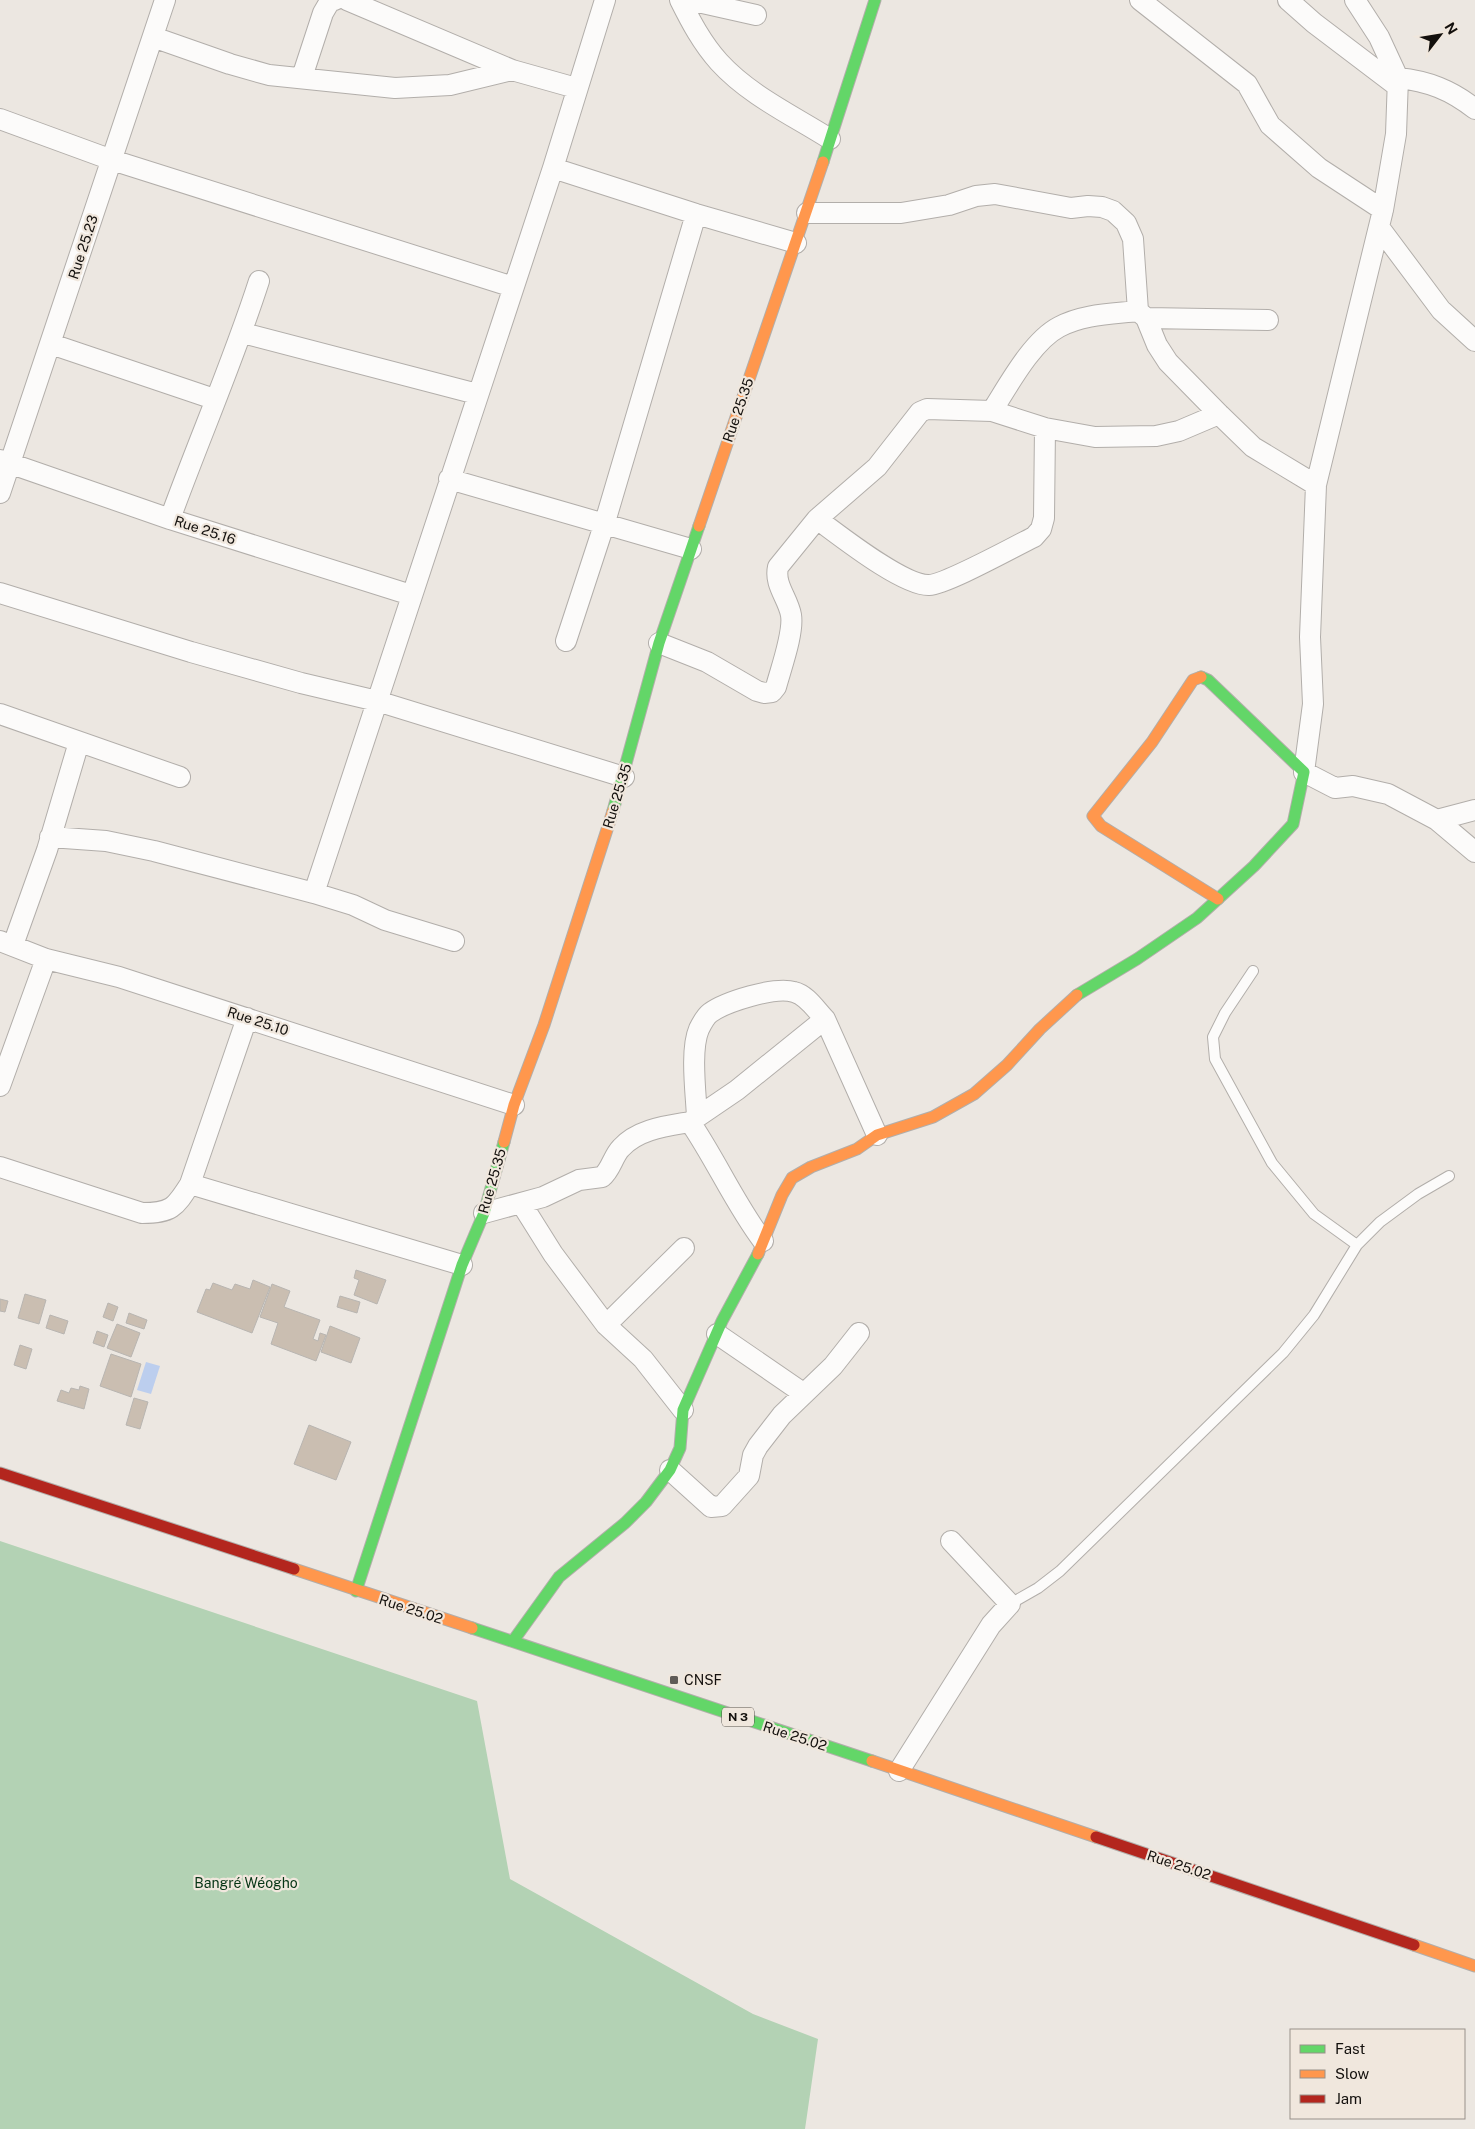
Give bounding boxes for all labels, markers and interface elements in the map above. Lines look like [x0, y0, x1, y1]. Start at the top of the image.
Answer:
north arrow [1415, 10, 1465, 60]
text: N [1441, 19, 1461, 37]
street label: Rue 25.23 [65, 213, 101, 281]
street label: Rue 25.35 [720, 376, 756, 444]
street label: Rue 25.16 [172, 513, 238, 548]
street label: Rue 25.35 [600, 762, 634, 830]
street label: Rue 25.10 [225, 1004, 291, 1038]
street label: Rue 25.35 [475, 1147, 509, 1215]
street label: Rue 25.02 [377, 1591, 445, 1627]
place label: CNSF [684, 1672, 722, 1688]
marker: CNSF [668, 1674, 680, 1686]
road number: N 3 [722, 1708, 754, 1726]
street label: Rue 25.02 [761, 1718, 829, 1754]
street label: Rue 25.02 [1145, 1847, 1213, 1883]
park label: Bangré Wéogho [194, 1875, 298, 1891]
legend [1290, 2029, 1465, 2119]
text: Fast [1335, 2040, 1365, 2057]
text: Slow [1335, 2065, 1370, 2082]
text: Jam [1335, 2090, 1362, 2107]

